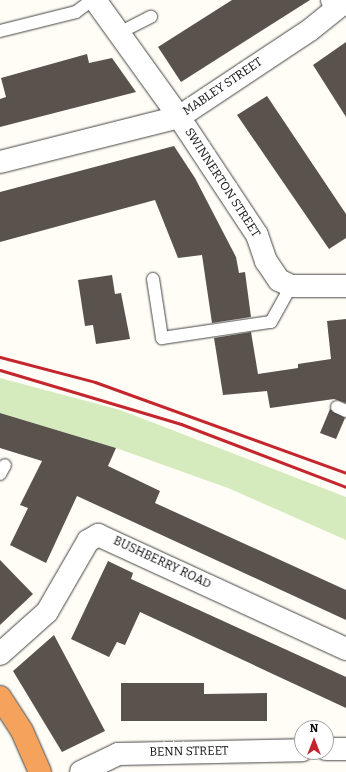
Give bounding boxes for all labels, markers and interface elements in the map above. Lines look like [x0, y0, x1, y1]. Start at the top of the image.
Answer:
street label: MABLEY STREET [181, 55, 265, 119]
street label: SWINNERTON STREET [181, 126, 263, 240]
street label: BUSHBERRY ROAD [111, 534, 213, 592]
north arrow [294, 720, 334, 760]
text: N [310, 722, 318, 735]
street label: BENN STREET [149, 744, 229, 760]

